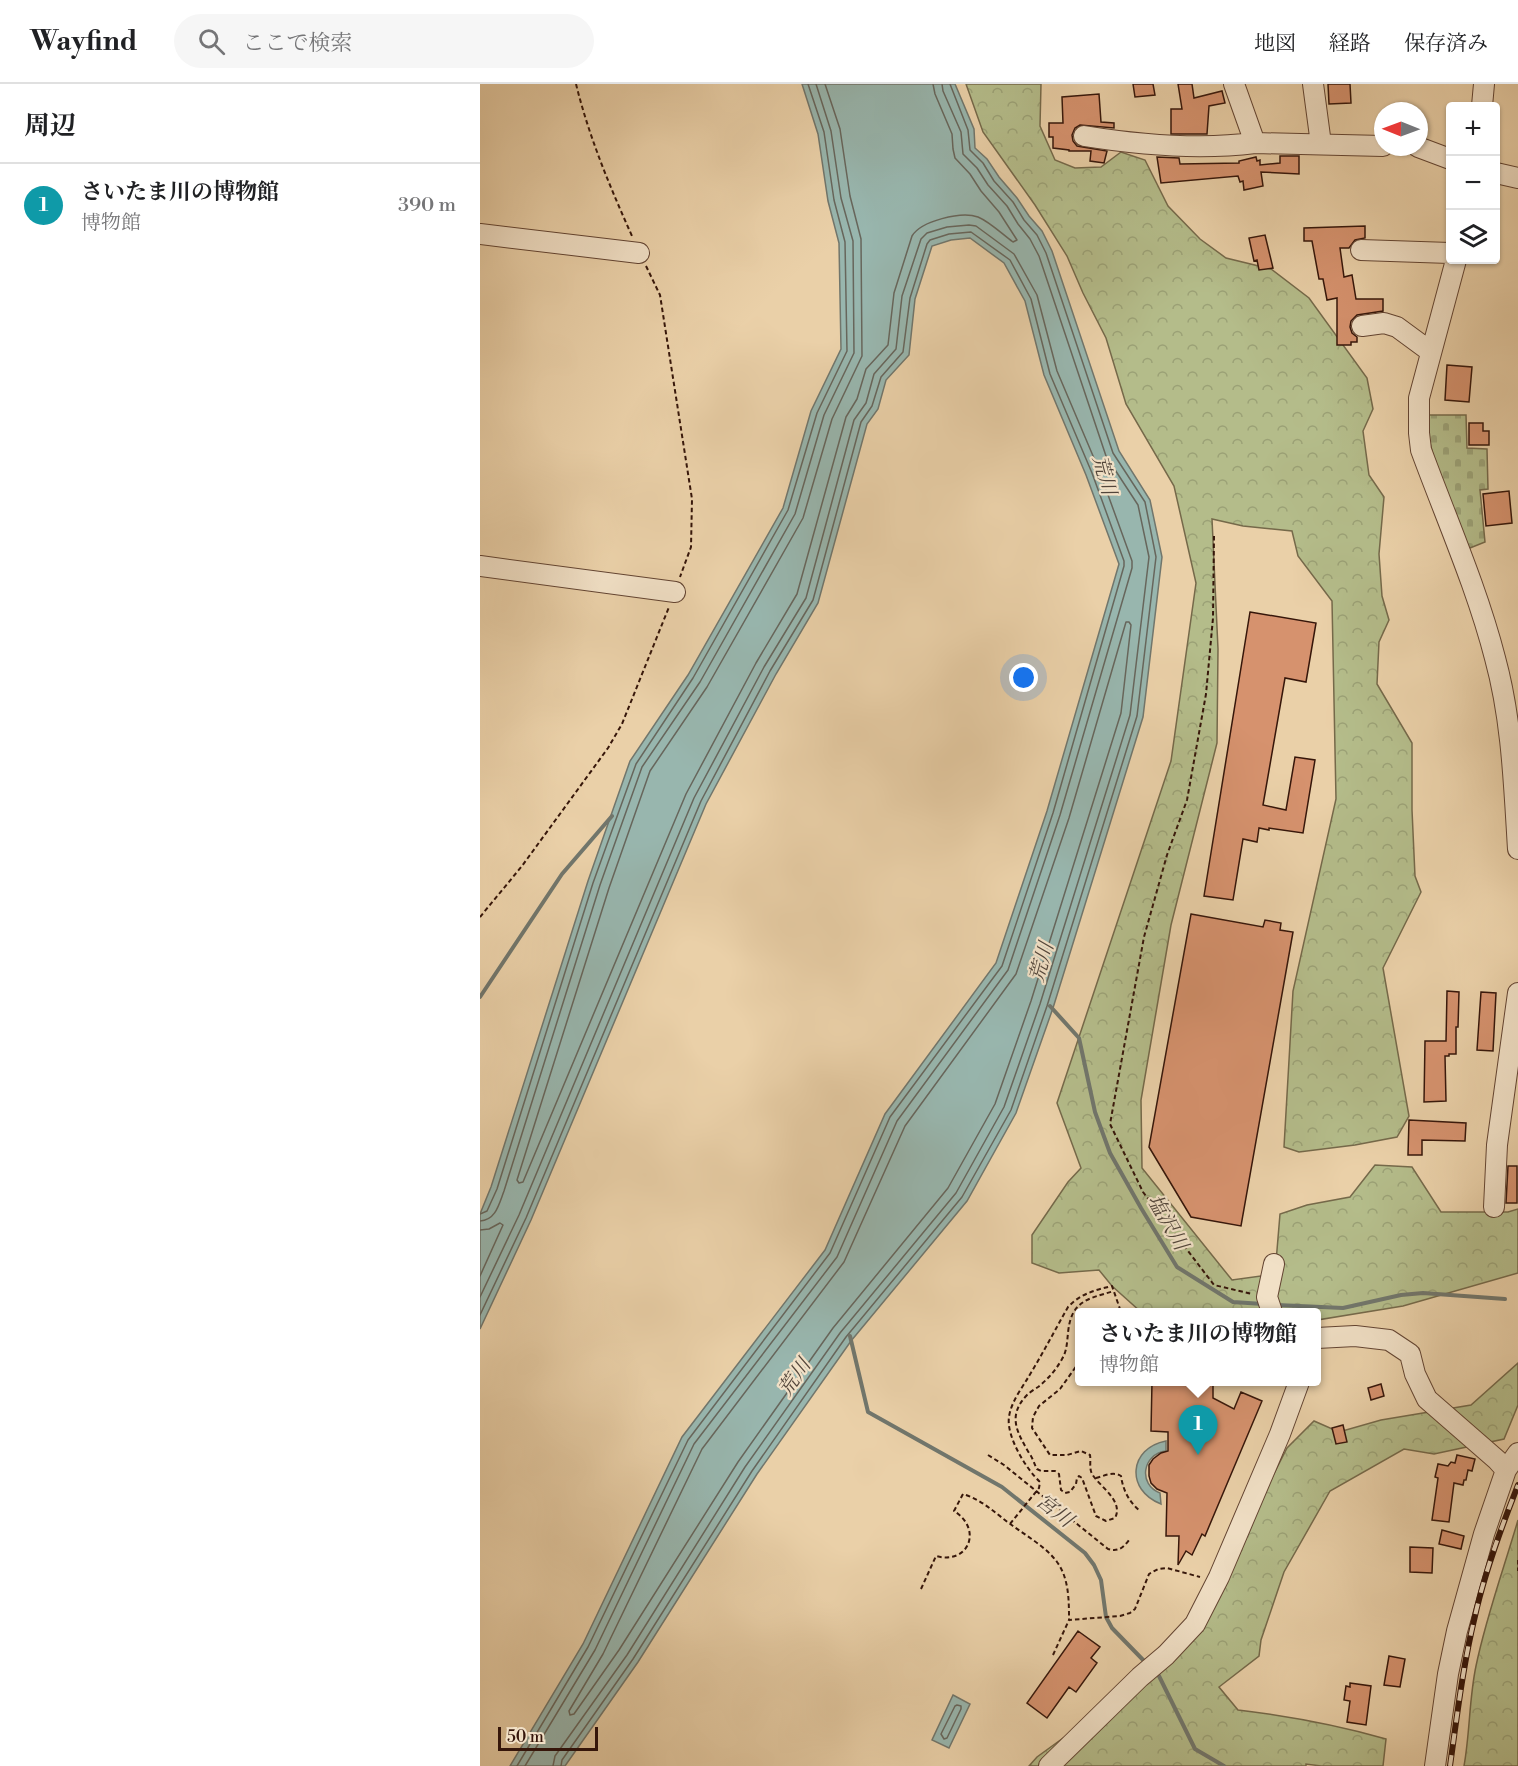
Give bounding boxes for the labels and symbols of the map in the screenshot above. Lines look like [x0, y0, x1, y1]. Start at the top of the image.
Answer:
north arrow [1374, 102, 1428, 156]
water label: 荒川 [1086, 453, 1121, 500]
your location [1009, 663, 1038, 692]
water label: 荒川 [1025, 938, 1061, 985]
water label: 塩沢川 [1141, 1191, 1194, 1257]
water label: 荒川 [774, 1353, 818, 1401]
pin: 1 [1178, 1406, 1218, 1455]
water label: 宮川 [1031, 1489, 1079, 1535]
scale bar [498, 1724, 598, 1752]

